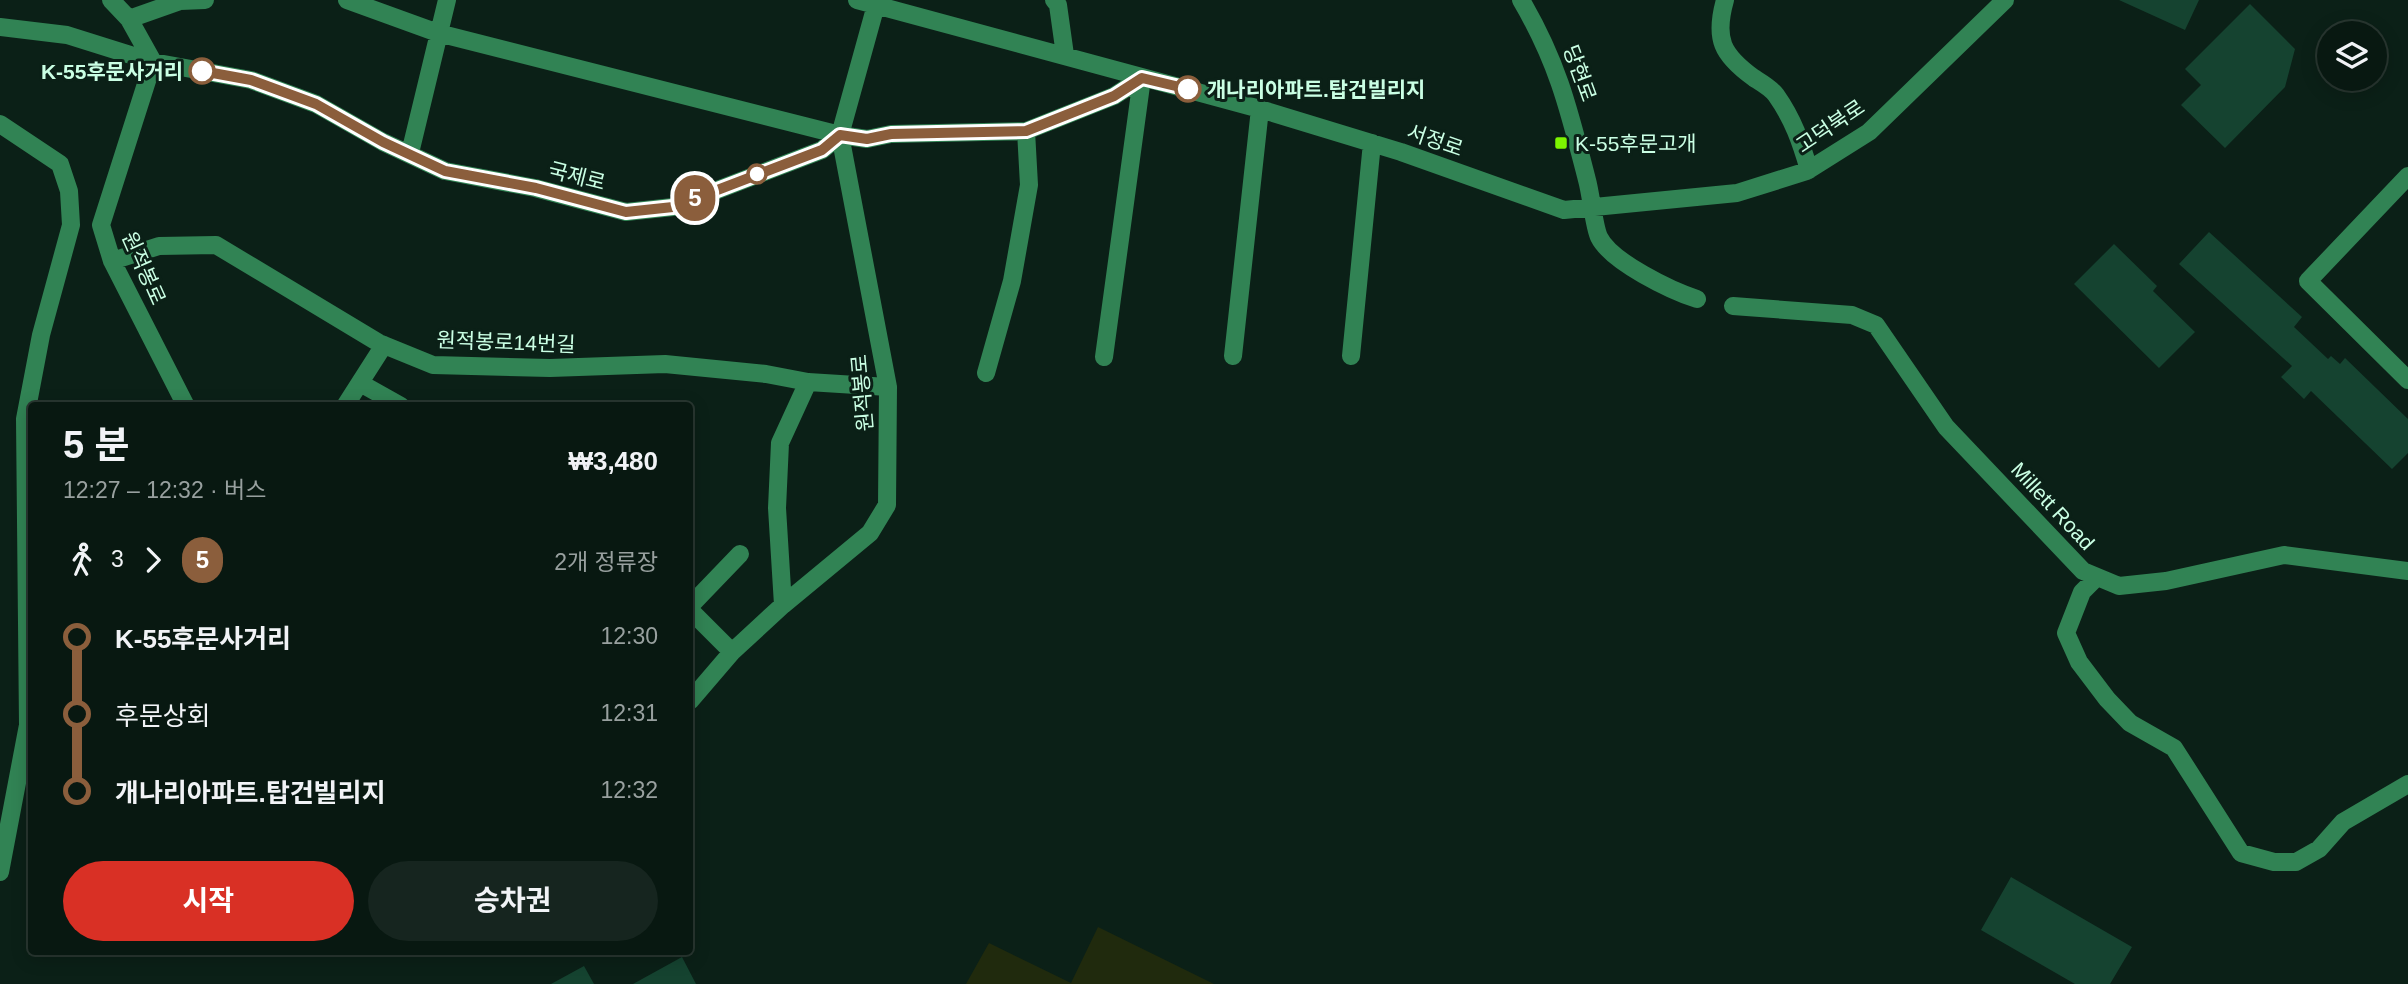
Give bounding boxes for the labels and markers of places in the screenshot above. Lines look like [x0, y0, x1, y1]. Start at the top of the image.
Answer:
marker: K-55후문사거리 [189, 58, 215, 84]
place label: K-55후문사거리 [41, 60, 183, 83]
marker: 개나리아파트.탑건빌리지 [1175, 76, 1201, 102]
place label: 개나리아파트.탑건빌리지 [1207, 78, 1425, 101]
place label: K-55후문고개 [1575, 132, 1697, 155]
marker: K-55후문고개 [1553, 135, 1569, 151]
unlabelled marker [747, 164, 767, 184]

